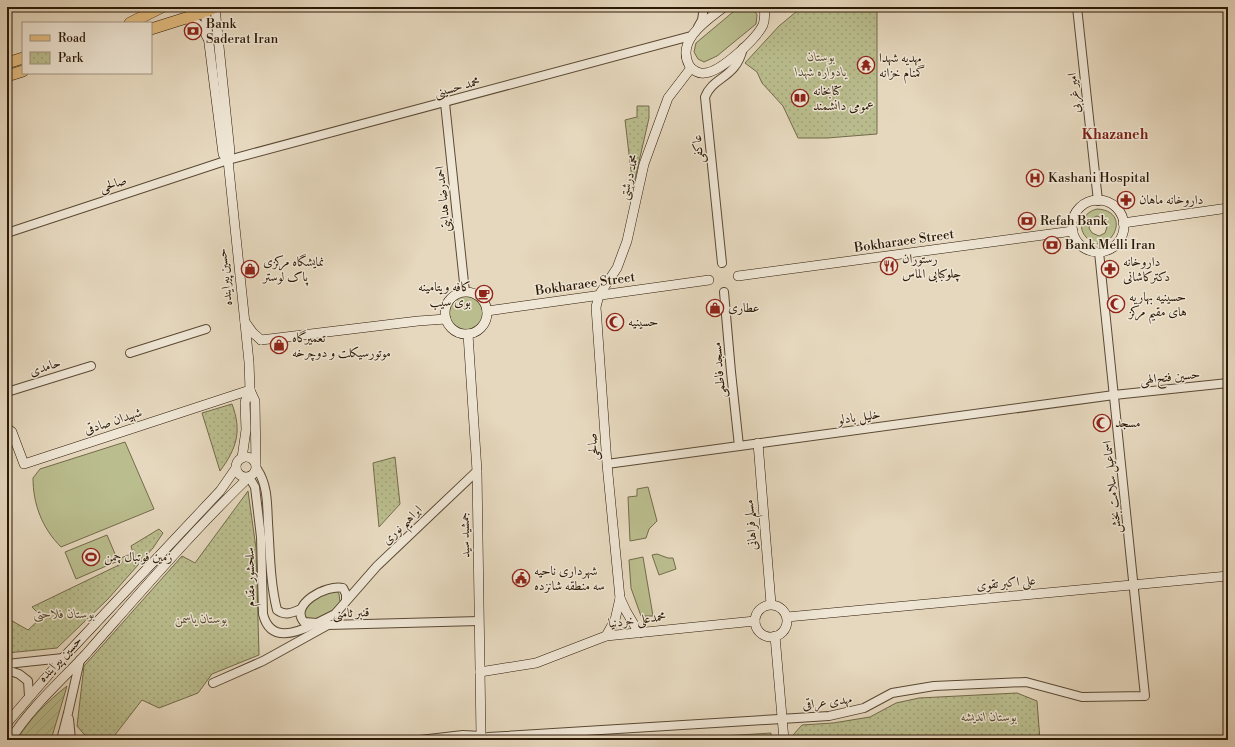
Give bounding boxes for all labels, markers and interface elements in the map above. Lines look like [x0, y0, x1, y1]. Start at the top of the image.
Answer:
place label: Bank Saderat Iran [205, 16, 278, 47]
bank icon: Bank Saderat Iran [183, 21, 203, 41]
legend [22, 22, 152, 74]
text: Road [58, 31, 86, 46]
park label: بوستان یادواره شهدا [794, 49, 848, 80]
place label: مهدیه شهدا گمنام خزانه [879, 50, 925, 84]
text: Park [58, 51, 84, 66]
temple icon: مهدیه شهدا گمنام خزانه [856, 55, 876, 75]
street label: امیر غربی [1064, 72, 1085, 114]
street label: محمد حسینی [432, 73, 482, 102]
place label: کتابخانه عمومی دانشمند [813, 83, 874, 114]
library icon: کتابخانه عمومی دانشمند [790, 88, 810, 108]
district label: Khazaneh [1082, 126, 1149, 144]
street label: عاکفی [689, 134, 709, 164]
street label: محمد درشتی [616, 152, 643, 202]
street label: احمدرضا هدایتی [432, 165, 454, 233]
hospital icon: Kashani Hospital [1025, 168, 1045, 188]
place label: Kashani Hospital [1048, 170, 1150, 186]
street label: صالحی [97, 172, 129, 197]
pharmacy icon: داروخانه ماهان [1116, 190, 1136, 210]
place label: داروخانه ماهان [1139, 192, 1203, 208]
bank icon: Refah Bank [1017, 211, 1037, 231]
place label: Refah Bank [1040, 213, 1109, 229]
street label: Bokharaee Street [852, 226, 955, 256]
bank icon: Bank Melli Iran [1042, 235, 1062, 255]
place label: Bank Melli Iran [1064, 237, 1156, 253]
street label: حسین پیراینده [214, 247, 237, 307]
place label: رستوران چلوکبابی الماس [902, 251, 961, 283]
place label: نمایشگاه مرکزی پاک لوستر [261, 253, 324, 286]
place label: داروخانه دکترکاشانی [1123, 254, 1170, 285]
restaurant icon: رستوران چلوکبابی الماس [879, 256, 899, 276]
shop icon: نمایشگاه مرکزی پاک لوستر [240, 259, 260, 279]
pharmacy icon: داروخانه دکترکاشانی [1100, 259, 1120, 279]
street label: Bokharaee Street [533, 269, 636, 299]
place label: کافه ویتامینه بوی سیب [418, 279, 471, 311]
cafe icon: کافه ویتامینه بوی سیب [474, 284, 494, 304]
place label: حسینیه بهاریه های مقیم مرکز [1127, 289, 1187, 325]
mosque icon: حسینیه بهاریه های مقیم مرکز [1106, 294, 1126, 314]
shop icon: عطاری [705, 298, 725, 318]
place label: عطاری [728, 300, 759, 316]
mosque icon: حسینیه [605, 312, 625, 332]
place label: حسینیه [628, 314, 658, 330]
place label: تعمیرگاه موتورسیکلت و دوچرخه [292, 330, 391, 361]
shop icon: تعمیرگاه موتورسیکلت و دوچرخه [269, 335, 289, 355]
street label: مسجد فاطمی [709, 341, 730, 399]
street label: حامدی [27, 354, 63, 380]
street label: حسین فتح‌الهی [1139, 366, 1201, 391]
street label: شهیدان صادقی [82, 404, 144, 438]
street label: خلیل بادلو [835, 406, 882, 429]
mosque icon: مسجد [1092, 413, 1112, 433]
place label: مسجد [1115, 415, 1141, 431]
street label: صالحی [584, 432, 603, 461]
street label: اسماعیل سلامت بخش [1099, 440, 1126, 534]
street label: مسلم فراهانی [741, 499, 766, 551]
street label: ابراهیم نوری [379, 502, 429, 552]
street label: جمشید سید [457, 512, 473, 558]
sports icon: زمین فوتبال چمن [81, 547, 101, 567]
street label: سلحشور مقدم [241, 547, 262, 607]
place label: زمین فوتبال چمن [104, 549, 172, 566]
place label: شهرداری ناحیه سه منطقه شانزده [534, 563, 605, 594]
public building icon: شهرداری ناحیه سه منطقه شانزده [511, 568, 531, 588]
street label: علی اکبر تقوی [976, 572, 1036, 596]
street label: قنبر ثامنی [332, 604, 370, 623]
park label: بوستان فلاحتی [33, 606, 95, 623]
street label: محمدعلی خردنیا [607, 608, 667, 633]
park label: بوستان یاسمن [174, 611, 228, 628]
street label: حسین پیراینده [34, 632, 86, 686]
street label: مهدی عراقی [801, 691, 853, 714]
park label: بوستان اندیشه [961, 709, 1018, 725]

